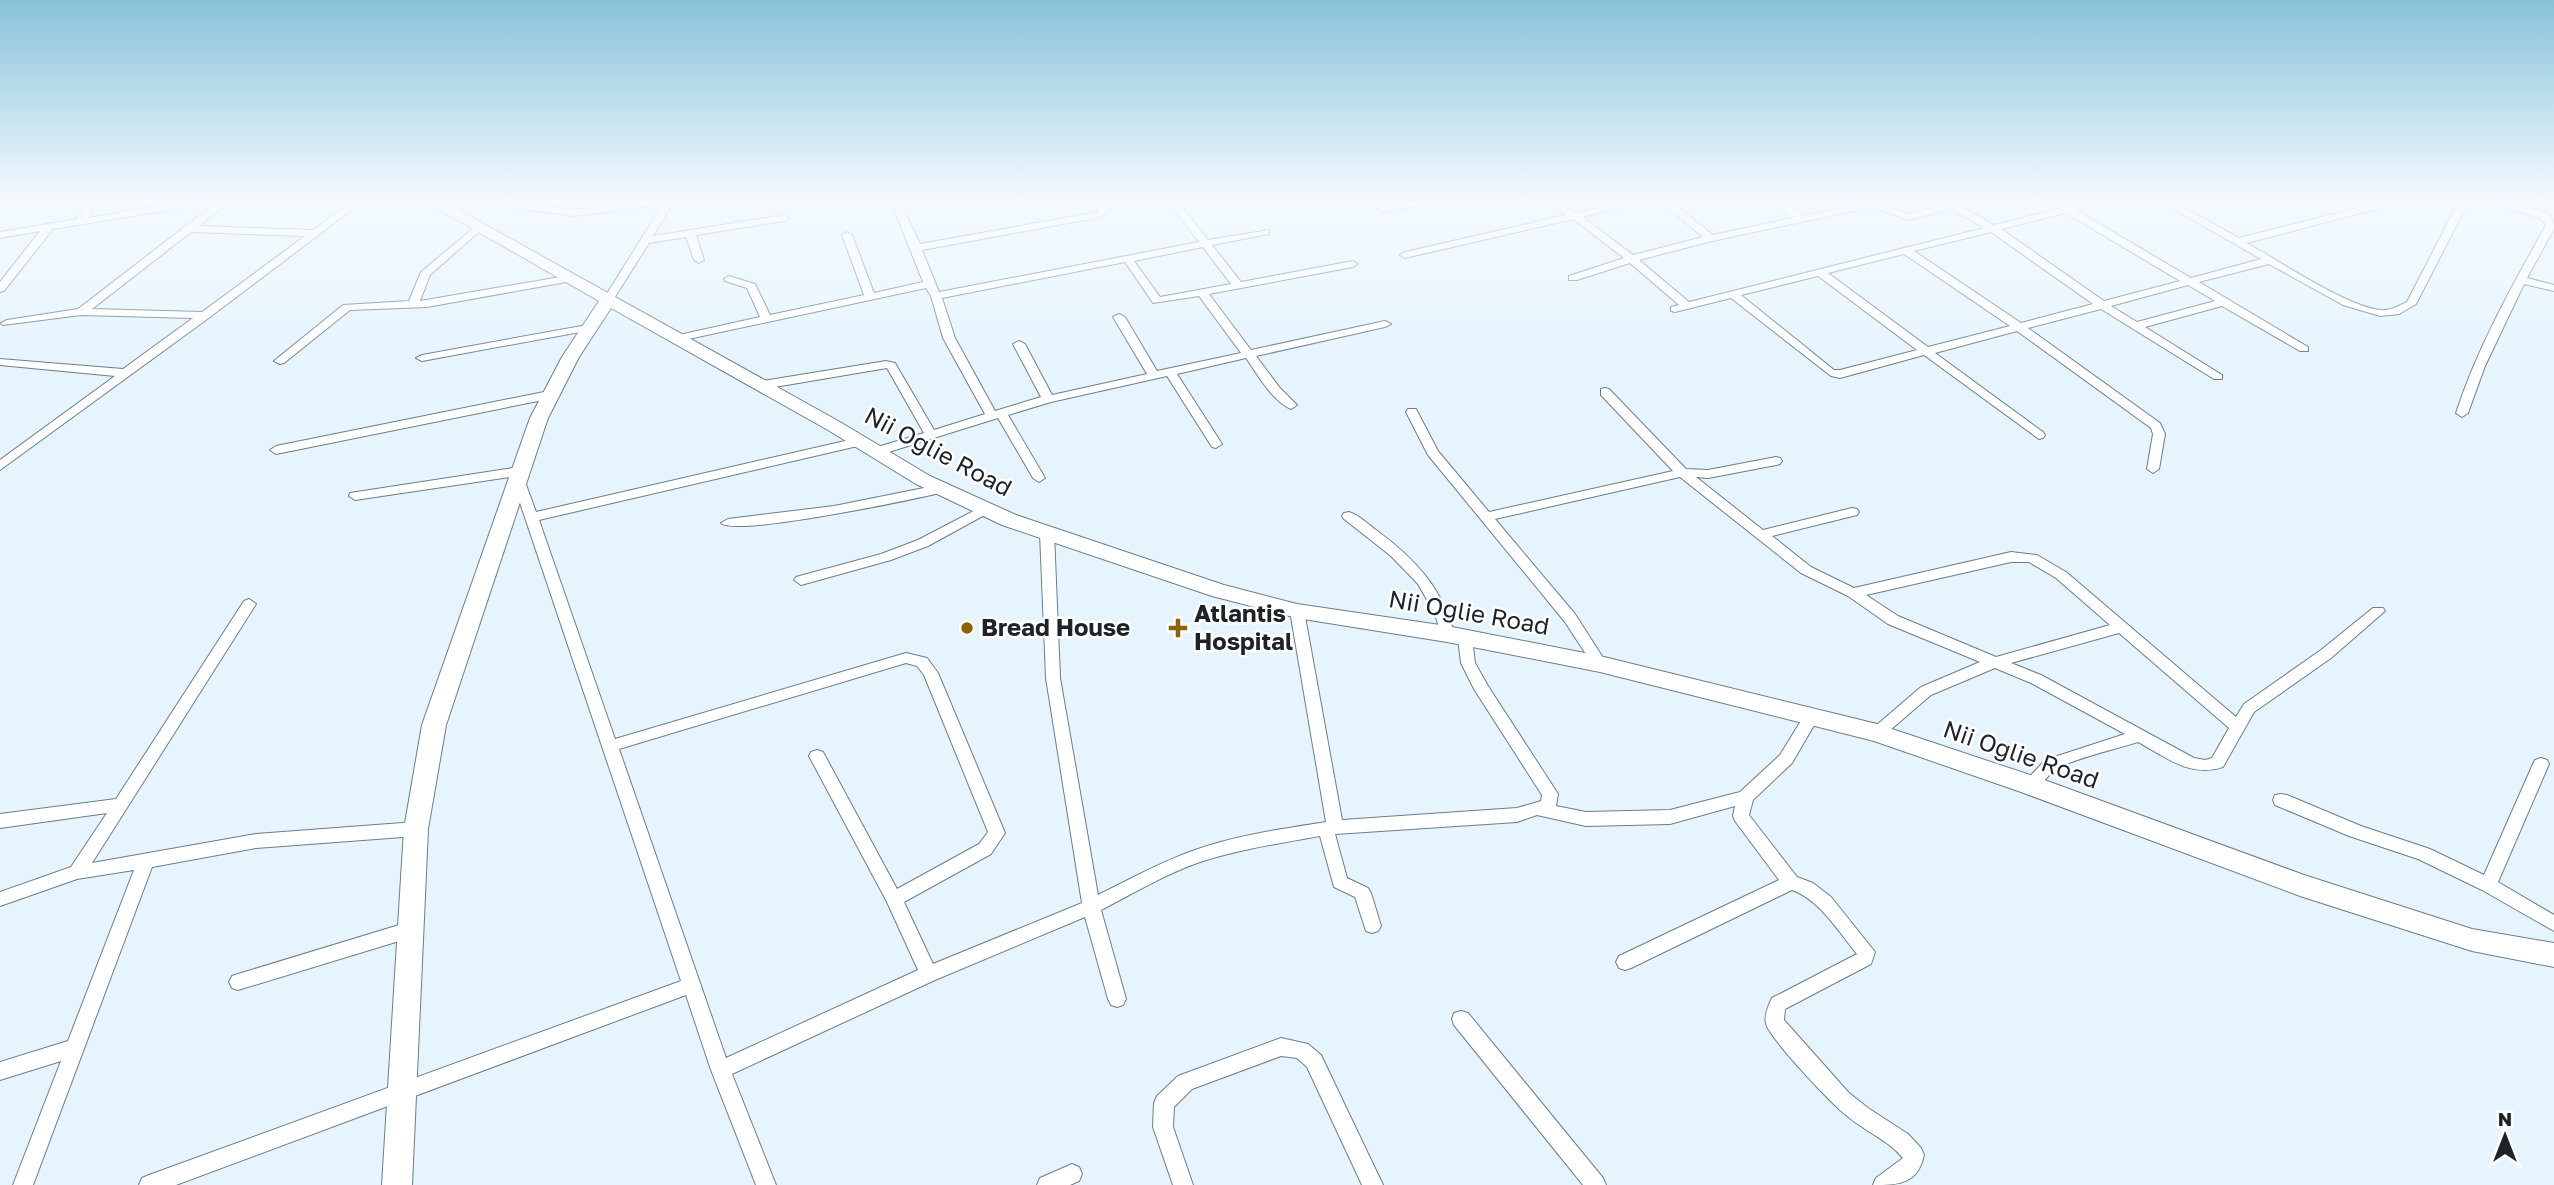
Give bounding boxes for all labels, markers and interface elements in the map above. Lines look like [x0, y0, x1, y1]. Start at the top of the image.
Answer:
street label: Nii Oglie Road [860, 400, 1017, 502]
street label: Nii Oglie Road [1387, 583, 1552, 640]
place label: Atlantis Hospital [1194, 598, 1293, 655]
place label: Bread House [981, 612, 1130, 641]
marker: Atlantis Hospital [1168, 618, 1188, 638]
marker: Bread House [959, 620, 975, 636]
street label: Nii Oglie Road [1940, 713, 2103, 794]
north arrow [2470, 1101, 2540, 1171]
text: N [2498, 1107, 2512, 1130]

